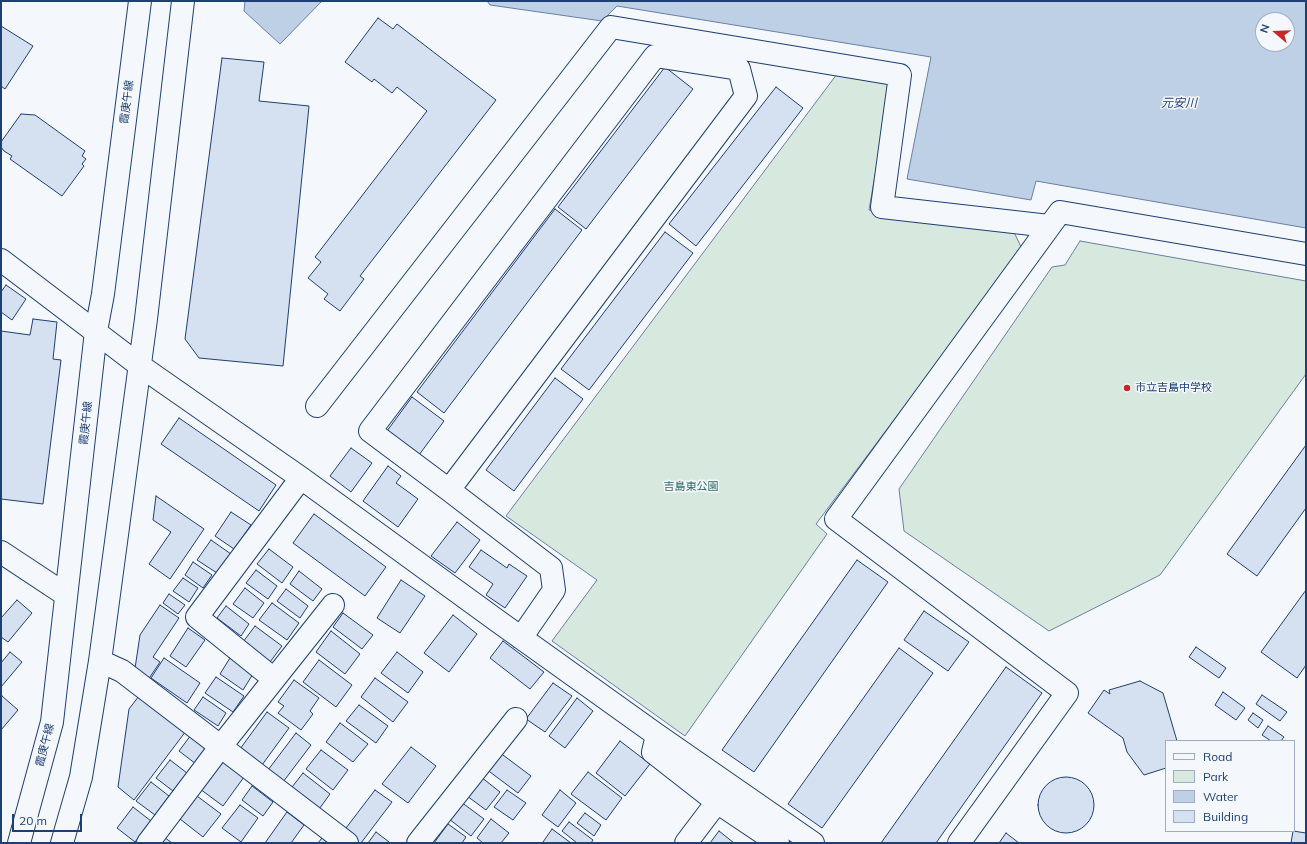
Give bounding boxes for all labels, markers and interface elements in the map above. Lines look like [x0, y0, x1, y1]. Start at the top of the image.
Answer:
north arrow [1255, 12, 1295, 52]
text: N [1257, 22, 1273, 35]
street label: 霞庚午線 [118, 79, 136, 125]
water label: 元安川 [1161, 96, 1197, 110]
place label: 市立吉島中学校 [1135, 381, 1212, 395]
marker: 市立吉島中学校 [1122, 383, 1132, 393]
street label: 霞庚午線 [77, 400, 95, 446]
park label: 吉島東公園 [664, 480, 718, 494]
street label: 霞庚午線 [33, 722, 57, 768]
legend [1165, 740, 1295, 832]
text: Road [1203, 749, 1232, 764]
text: Park [1203, 769, 1228, 784]
text: Water [1203, 789, 1238, 804]
scale bar [14, 806, 84, 832]
text: Building [1203, 809, 1248, 824]
text: 20 m [19, 813, 47, 828]

